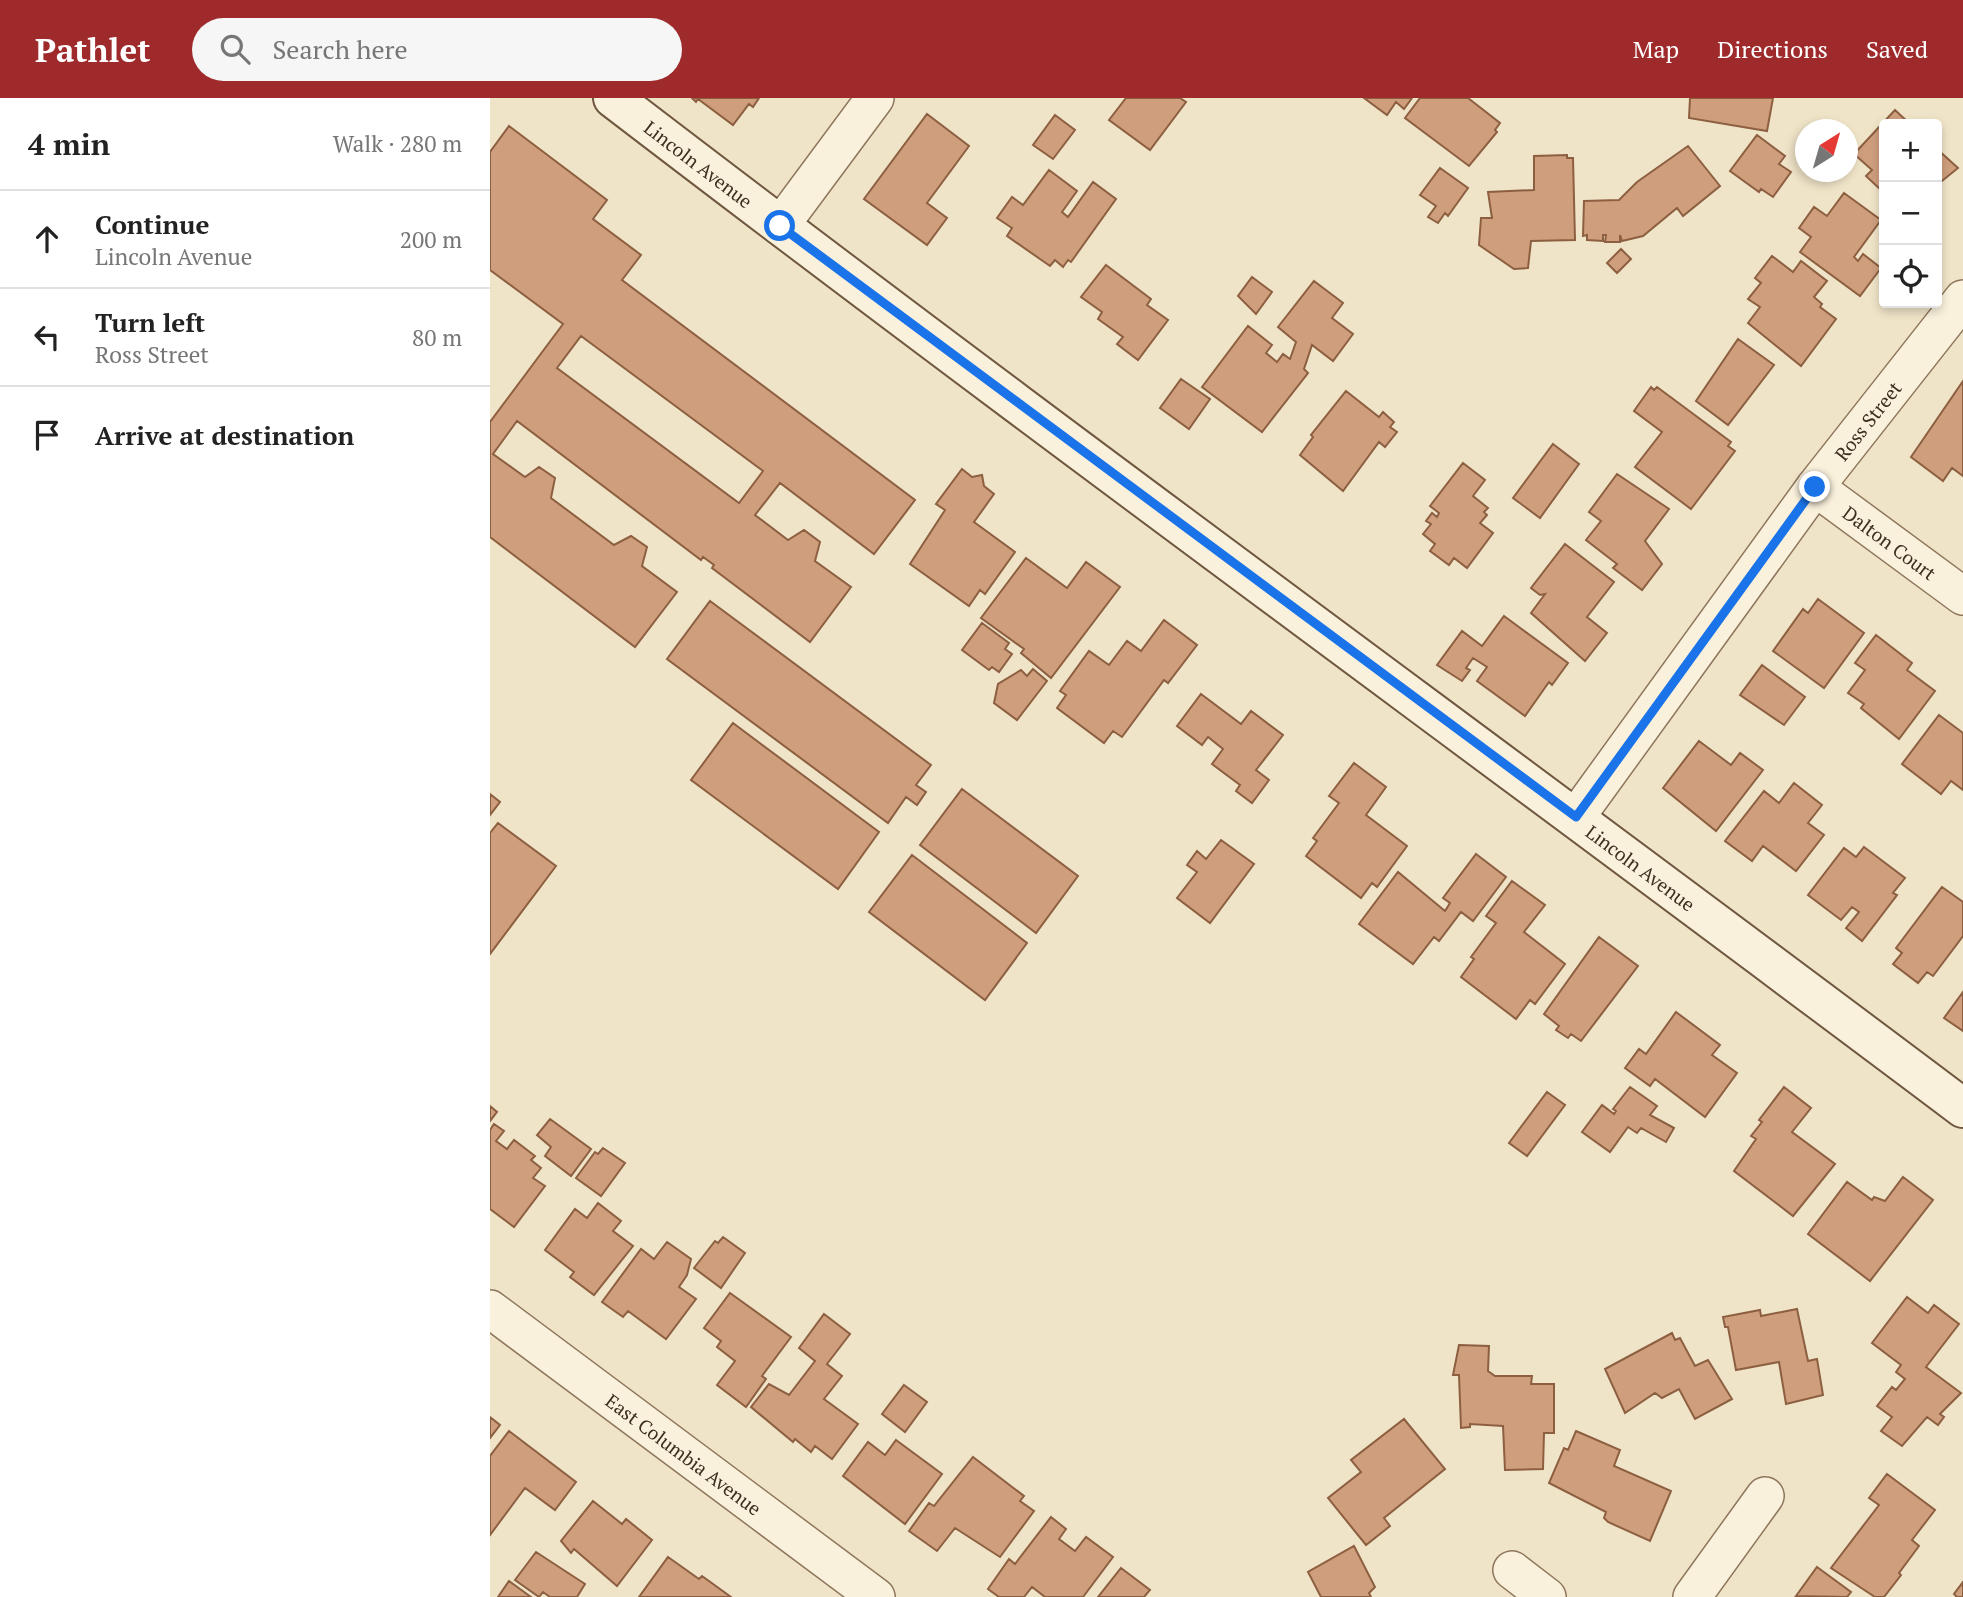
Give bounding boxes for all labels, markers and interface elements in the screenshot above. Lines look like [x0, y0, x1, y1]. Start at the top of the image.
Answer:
search box [192, 18, 682, 81]
text: Pathlet [35, 28, 150, 71]
icon: search [216, 30, 254, 68]
text: Search here [272, 32, 408, 66]
text: Map [1633, 33, 1679, 65]
text: Directions [1717, 33, 1828, 65]
text: Saved [1866, 33, 1928, 65]
street label: Lincoln Avenue [640, 114, 758, 213]
north arrow [1795, 119, 1858, 182]
map controls [1879, 119, 1942, 308]
button: + [1879, 119, 1942, 182]
text: 4 min [28, 124, 110, 164]
text: Walk · 280 m [333, 128, 462, 159]
button: − [1879, 182, 1942, 245]
text: Continue [95, 207, 209, 241]
route start [764, 210, 795, 241]
icon: ahead [28, 220, 66, 258]
text: 200 m [400, 224, 462, 255]
text: Lincoln Avenue [95, 241, 252, 272]
button: locate [1879, 245, 1942, 308]
text: Turn left [95, 305, 205, 339]
icon: left [28, 318, 66, 356]
text: 80 m [412, 322, 462, 353]
text: Ross Street [95, 339, 209, 370]
street label: Ross Street [1828, 376, 1906, 465]
icon: arrive [28, 416, 66, 454]
text: Arrive at destination [95, 418, 354, 452]
route end [1799, 471, 1830, 502]
street label: Dalton Court [1838, 500, 1942, 585]
street label: Lincoln Avenue [1581, 818, 1701, 916]
street label: East Columbia Avenue [601, 1387, 767, 1520]

